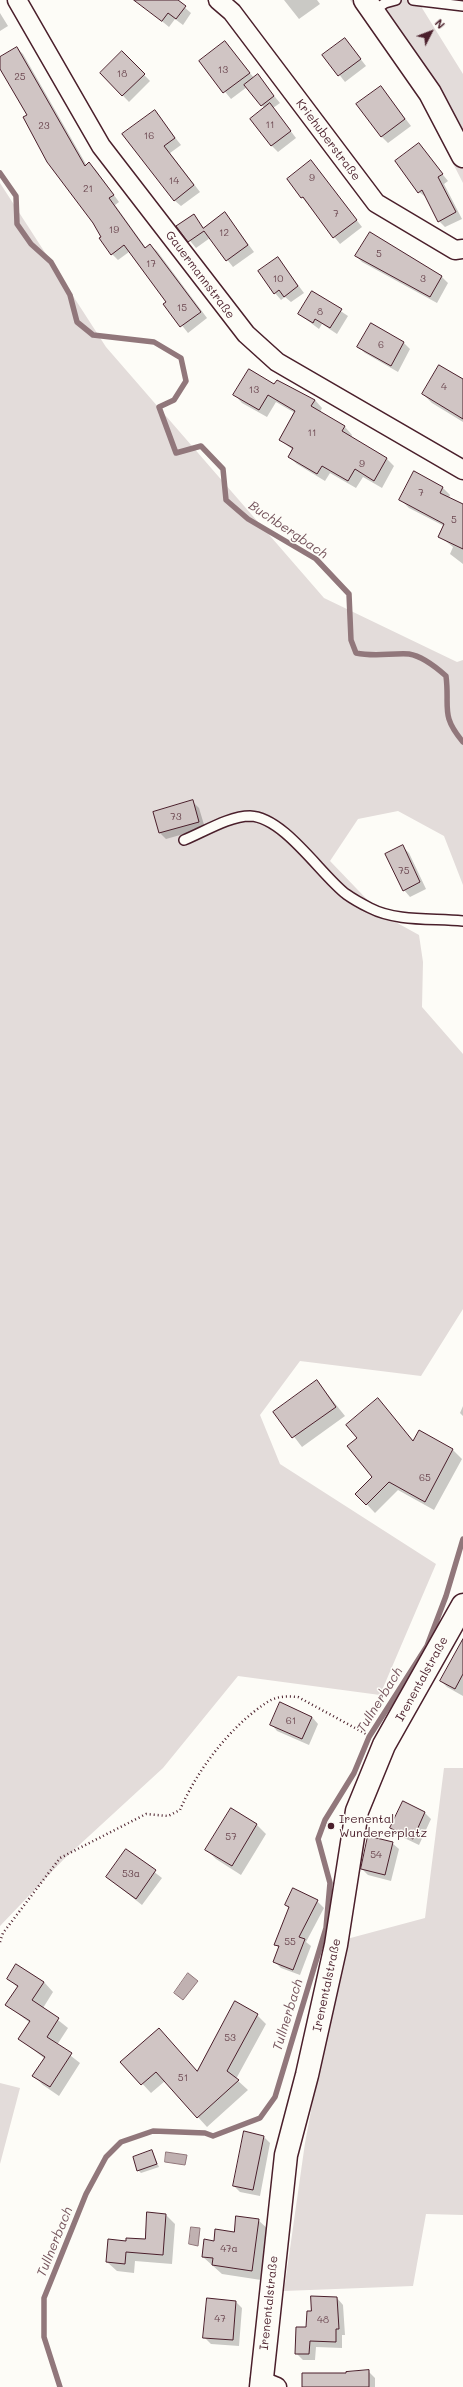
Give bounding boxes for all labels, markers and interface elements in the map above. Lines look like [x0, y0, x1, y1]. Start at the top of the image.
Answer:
north arrow [411, 12, 451, 52]
text: N [432, 16, 449, 32]
house number: 13 [218, 64, 228, 76]
house number: 18 [117, 68, 127, 80]
house number: 25 [14, 71, 26, 83]
street label: Kriehuberstraße [293, 96, 363, 184]
house number: 11 [266, 119, 274, 131]
house number: 23 [38, 120, 50, 132]
house number: 16 [144, 130, 154, 142]
house number: 9 [309, 172, 315, 184]
house number: 14 [169, 175, 179, 187]
house number: 21 [83, 183, 93, 195]
house number: 7 [333, 208, 339, 220]
house number: 19 [109, 224, 119, 236]
house number: 12 [219, 227, 229, 239]
street label: Gauermannstraße [162, 228, 238, 322]
house number: 5 [376, 248, 382, 260]
house number: 17 [146, 258, 156, 270]
house number: 10 [273, 273, 283, 285]
house number: 3 [420, 273, 426, 285]
house number: 15 [177, 302, 187, 314]
house number: 8 [317, 306, 323, 318]
house number: 6 [378, 339, 384, 351]
house number: 4 [441, 381, 447, 393]
house number: 13 [249, 384, 259, 396]
house number: 11 [308, 427, 316, 439]
house number: 9 [359, 458, 365, 470]
house number: 7 [418, 487, 424, 499]
water label: Buchbergbach [246, 498, 330, 562]
house number: 5 [451, 514, 457, 526]
house number: 73 [170, 811, 182, 823]
house number: 75 [398, 865, 410, 877]
house number: 65 [419, 1472, 431, 1484]
street label: Irenentalstraße [393, 1634, 451, 1724]
water label: Tullnerbach [354, 1664, 406, 1736]
house number: 61 [286, 1715, 296, 1727]
place label: Irenental Wundererplatz [339, 1812, 427, 1840]
marker: Irenental Wundererplatz [326, 1821, 336, 1831]
house number: 57 [225, 1831, 237, 1843]
house number: 54 [370, 1849, 382, 1861]
house number: 53a [122, 1868, 140, 1880]
house number: 55 [284, 1936, 296, 1948]
street label: Irenentalstraße [310, 1937, 344, 2033]
water label: Tullnerbach [270, 1977, 306, 2053]
house number: 53 [224, 2032, 236, 2044]
house number: 51 [178, 2072, 188, 2084]
water label: Tullnerbach [34, 2205, 76, 2279]
house number: 47a [220, 2243, 238, 2255]
street label: Irenentalstraße [257, 2255, 281, 2351]
house number: 47 [214, 2313, 226, 2325]
house number: 48 [317, 2314, 329, 2326]

